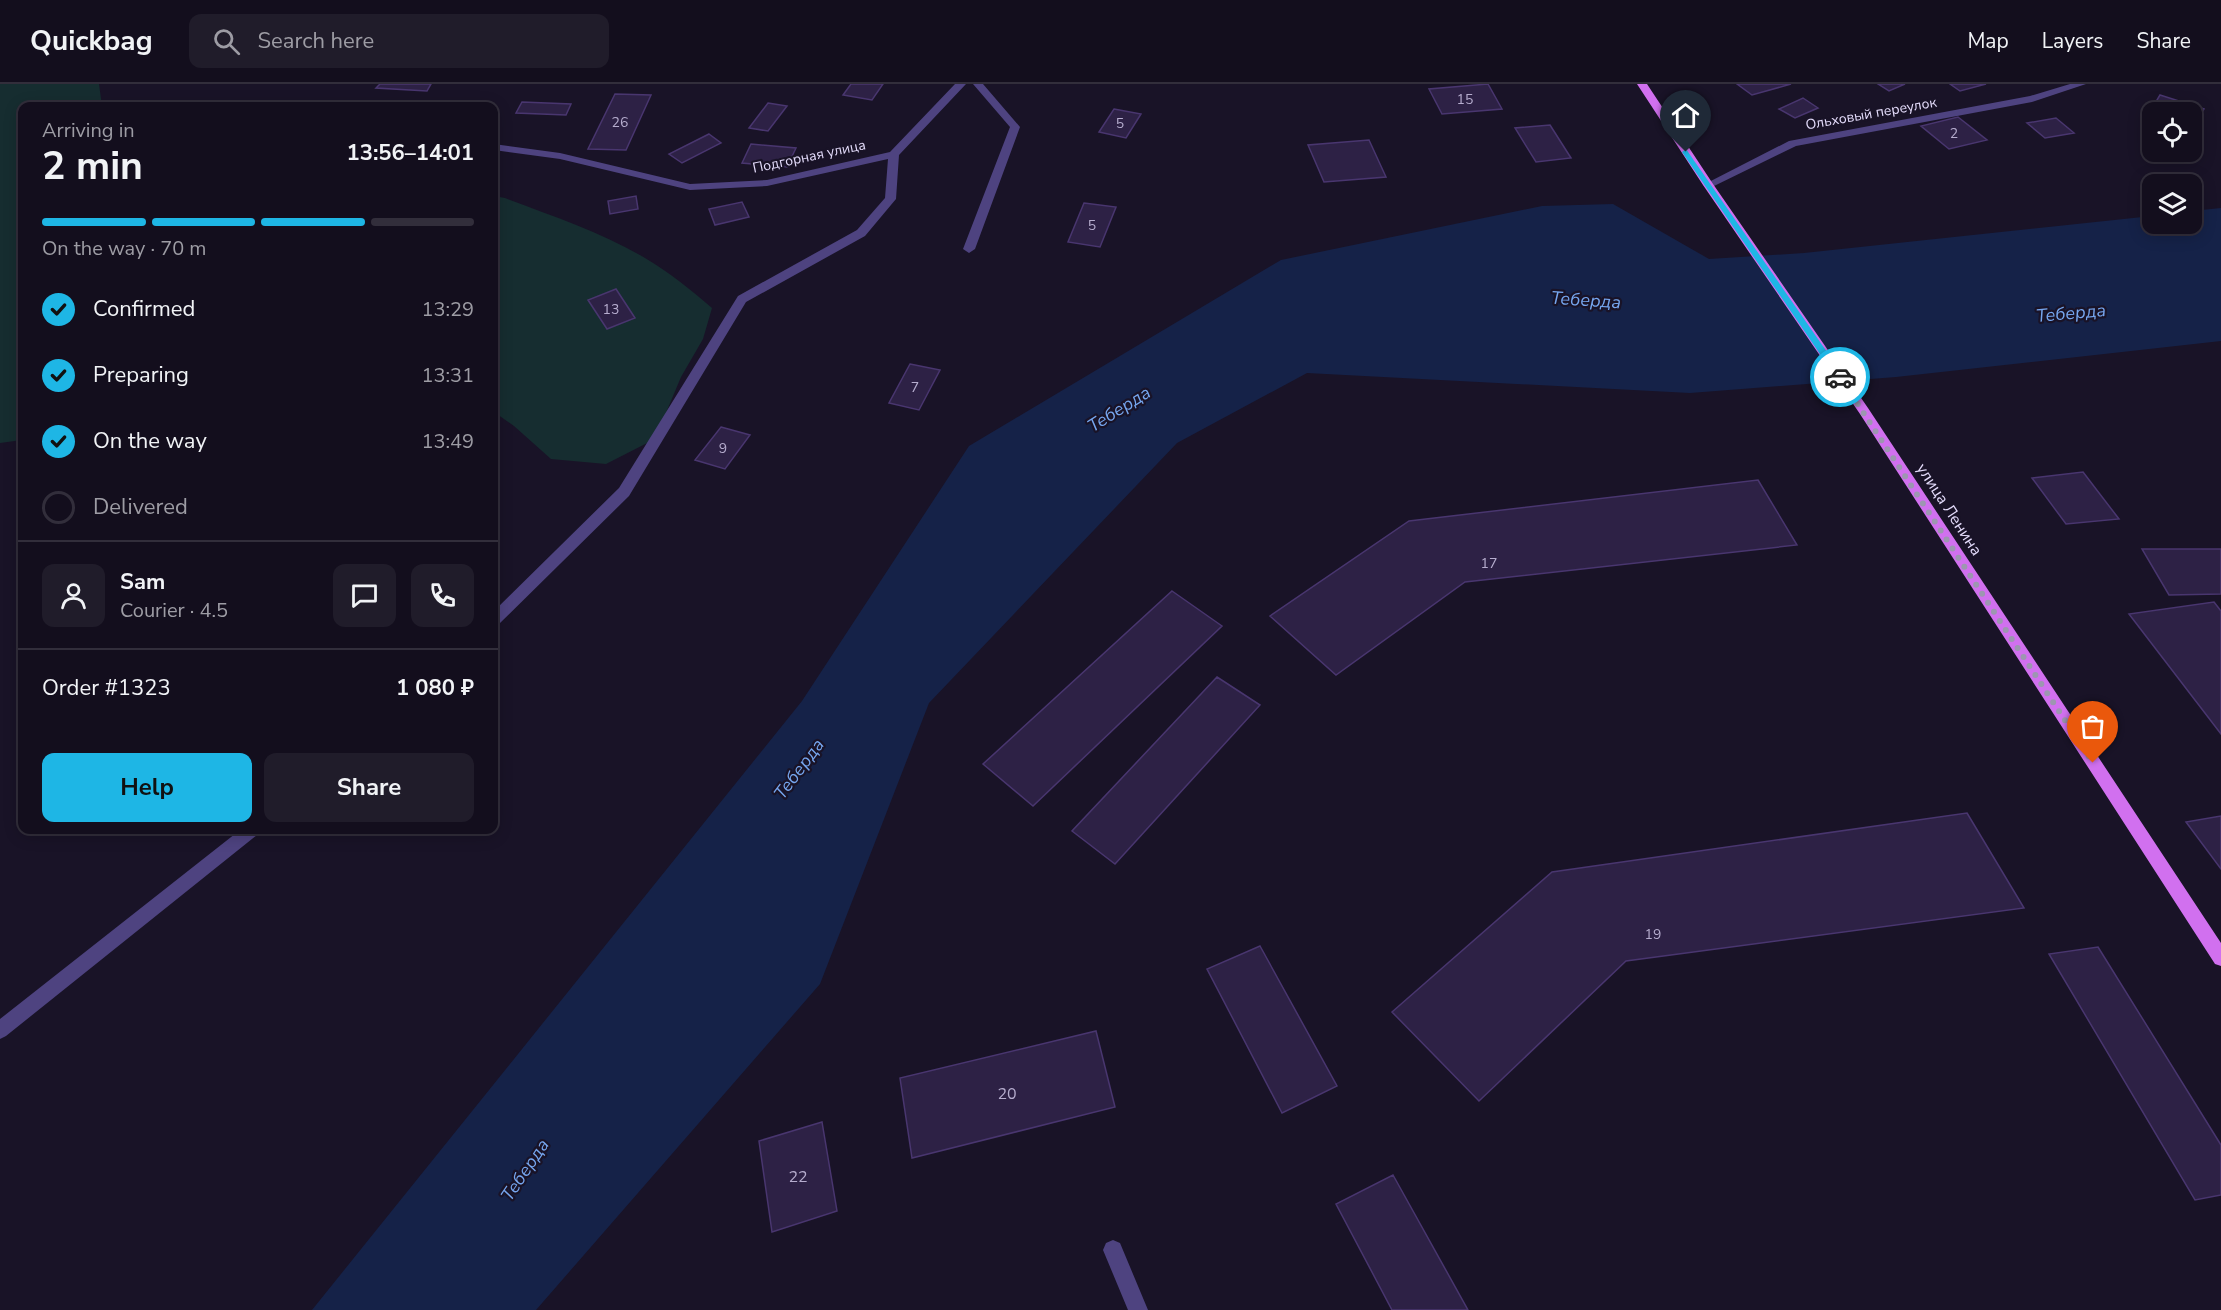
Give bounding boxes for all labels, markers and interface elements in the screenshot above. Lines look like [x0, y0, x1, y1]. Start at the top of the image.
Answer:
search box [189, 14, 609, 68]
text: Quickbag [30, 22, 153, 60]
icon: search [210, 25, 243, 58]
text: Search here [258, 26, 374, 56]
text: Map [1967, 27, 2009, 55]
text: Layers [2042, 27, 2103, 55]
text: Share [2136, 27, 2191, 55]
house number: 15 [1457, 90, 1473, 109]
pin [1660, 90, 1711, 152]
street label: Ольховый переулок [1804, 92, 1939, 134]
icon: home [1669, 99, 1702, 132]
map controls [2142, 102, 2202, 234]
button: locate [2142, 102, 2202, 162]
house number: 26 [612, 113, 628, 132]
house number: 5 [1116, 114, 1124, 133]
text: Arriving in [42, 117, 135, 144]
house number: 2 [1950, 124, 1958, 143]
street label: Подгорная улица [751, 135, 867, 178]
text: 13:56–14:01 [346, 138, 474, 168]
text: 2 min [42, 140, 143, 193]
button: layers [2142, 174, 2202, 234]
house number: 5 [1088, 216, 1096, 235]
text: On the way · 70 m [42, 235, 206, 262]
water label: Теберда [1550, 286, 1622, 314]
icon: check [42, 293, 75, 326]
text: Confirmed [93, 294, 195, 324]
text: 13:29 [421, 296, 474, 323]
water label: Теберда [2035, 298, 2107, 328]
house number: 13 [603, 300, 619, 319]
courier [1810, 347, 1870, 407]
icon: check [42, 359, 75, 392]
text: Preparing [93, 360, 189, 390]
icon: car [1824, 361, 1857, 394]
text: 13:31 [421, 362, 474, 389]
house number: 7 [911, 378, 919, 397]
water label: Теберда [1083, 380, 1155, 438]
icon: check [42, 425, 75, 458]
text: On the way [93, 426, 207, 456]
text: 13:49 [421, 428, 474, 455]
house number: 9 [719, 439, 727, 458]
street label: улица Ленина [1911, 459, 1987, 560]
text: Delivered [93, 492, 188, 522]
house number: 17 [1481, 554, 1497, 573]
button: person [42, 564, 105, 627]
button: chat [333, 564, 396, 627]
button: phone [411, 564, 474, 627]
text: Sam [120, 567, 165, 597]
text: Courier · 4.5 [120, 597, 228, 624]
text: Order #1323 [42, 673, 171, 703]
text: 1 080 ₽ [396, 673, 474, 703]
pin [2067, 701, 2118, 763]
icon: bag [2076, 710, 2109, 743]
water label: Теберда [768, 734, 830, 804]
button: Help [42, 753, 252, 822]
button: Share [264, 753, 474, 822]
house number: 19 [1645, 925, 1661, 944]
house number: 20 [997, 1083, 1017, 1105]
water label: Теберда [495, 1134, 555, 1206]
house number: 22 [788, 1166, 808, 1188]

